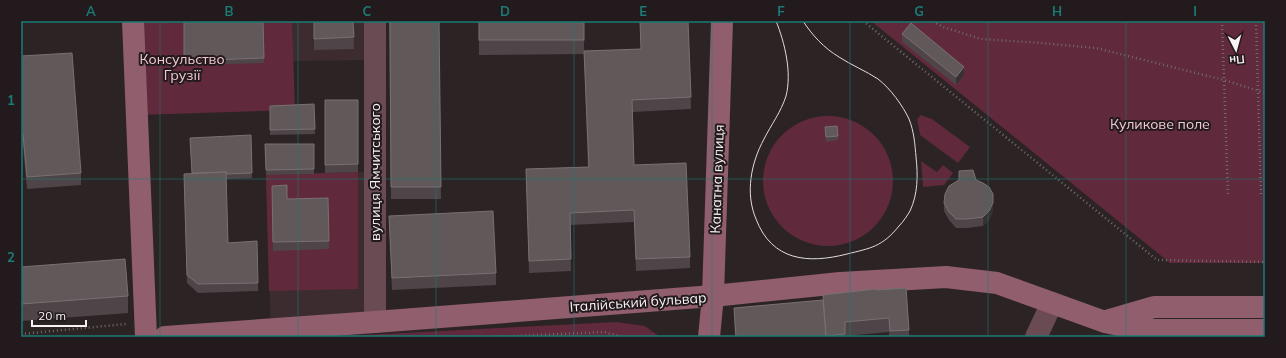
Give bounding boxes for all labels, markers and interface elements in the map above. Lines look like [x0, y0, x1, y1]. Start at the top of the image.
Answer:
text: A [86, 3, 96, 19]
text: B [225, 3, 234, 19]
text: C [363, 3, 372, 19]
text: D [500, 3, 510, 19]
text: E [639, 3, 647, 19]
text: F [777, 3, 785, 19]
text: G [914, 3, 924, 19]
text: H [1052, 3, 1062, 19]
text: I [1193, 3, 1197, 19]
north arrow [1216, 30, 1256, 70]
park label: Консульство Грузії [139, 50, 225, 84]
text: Пн [1229, 52, 1245, 68]
text: 1 [7, 92, 15, 108]
street label: вулиця Ямчитського [366, 103, 384, 241]
park label: Куликове поле [1110, 115, 1210, 133]
street label: Канатна вулиця [706, 124, 728, 234]
text: 2 [7, 249, 15, 265]
street label: Італійський бульвар [569, 288, 707, 316]
scale bar [32, 302, 86, 328]
text: 20 m [38, 308, 66, 323]

